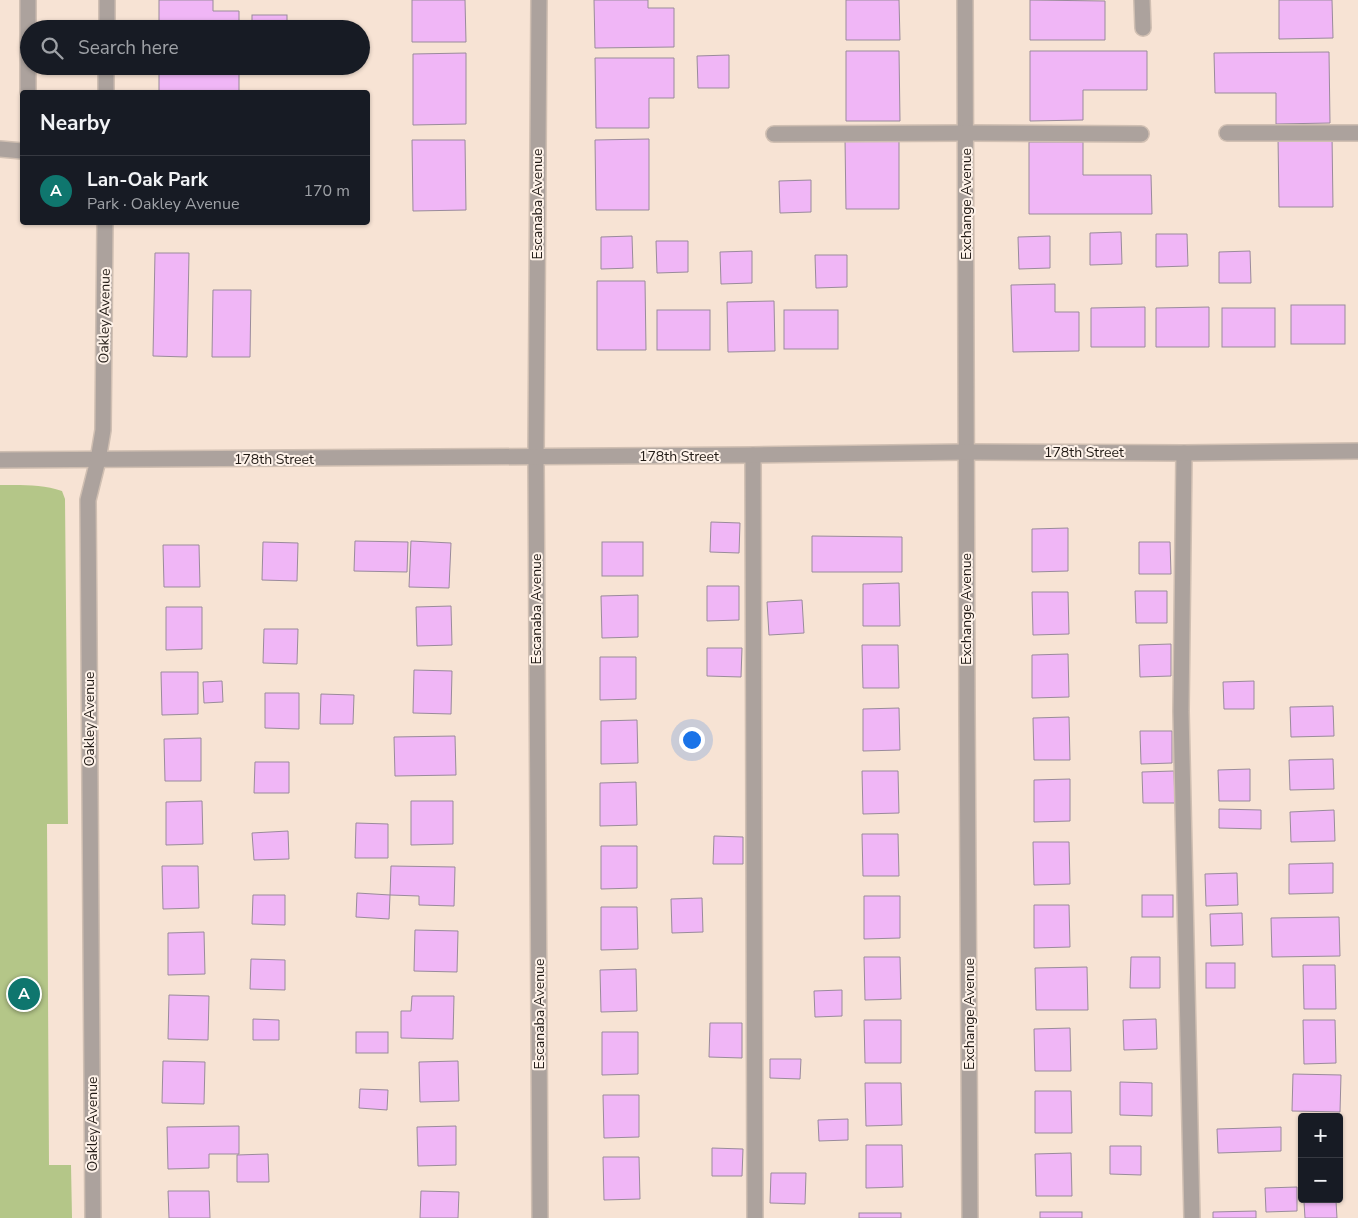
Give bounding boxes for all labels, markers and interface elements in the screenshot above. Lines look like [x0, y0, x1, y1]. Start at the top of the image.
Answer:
search box [20, 20, 370, 75]
icon: search [38, 34, 66, 62]
text: Search here [78, 35, 179, 61]
text: Nearby [40, 109, 110, 137]
street label: Exchange Avenue [957, 148, 976, 260]
street label: Escanaba Avenue [528, 149, 547, 259]
text: Lan-Oak Park [87, 167, 208, 193]
text: A [50, 180, 62, 202]
text: 170 m [303, 180, 350, 202]
text: Park · Oakley Avenue [87, 193, 239, 215]
street label: Oakley Avenue [94, 268, 115, 364]
street label: 178th Street [1044, 443, 1124, 462]
street label: 178th Street [639, 447, 719, 466]
street label: 178th Street [234, 450, 314, 469]
street label: Exchange Avenue [957, 553, 976, 665]
street label: Escanaba Avenue [527, 554, 546, 664]
street label: Oakley Avenue [80, 671, 99, 767]
your location [679, 727, 705, 753]
street label: Exchange Avenue [960, 958, 979, 1070]
street label: Escanaba Avenue [530, 959, 549, 1069]
pin: A [8, 975, 40, 1013]
street label: Oakley Avenue [83, 1076, 102, 1172]
map controls [1298, 1113, 1343, 1203]
button: + [1298, 1113, 1343, 1158]
button: − [1298, 1158, 1343, 1203]

